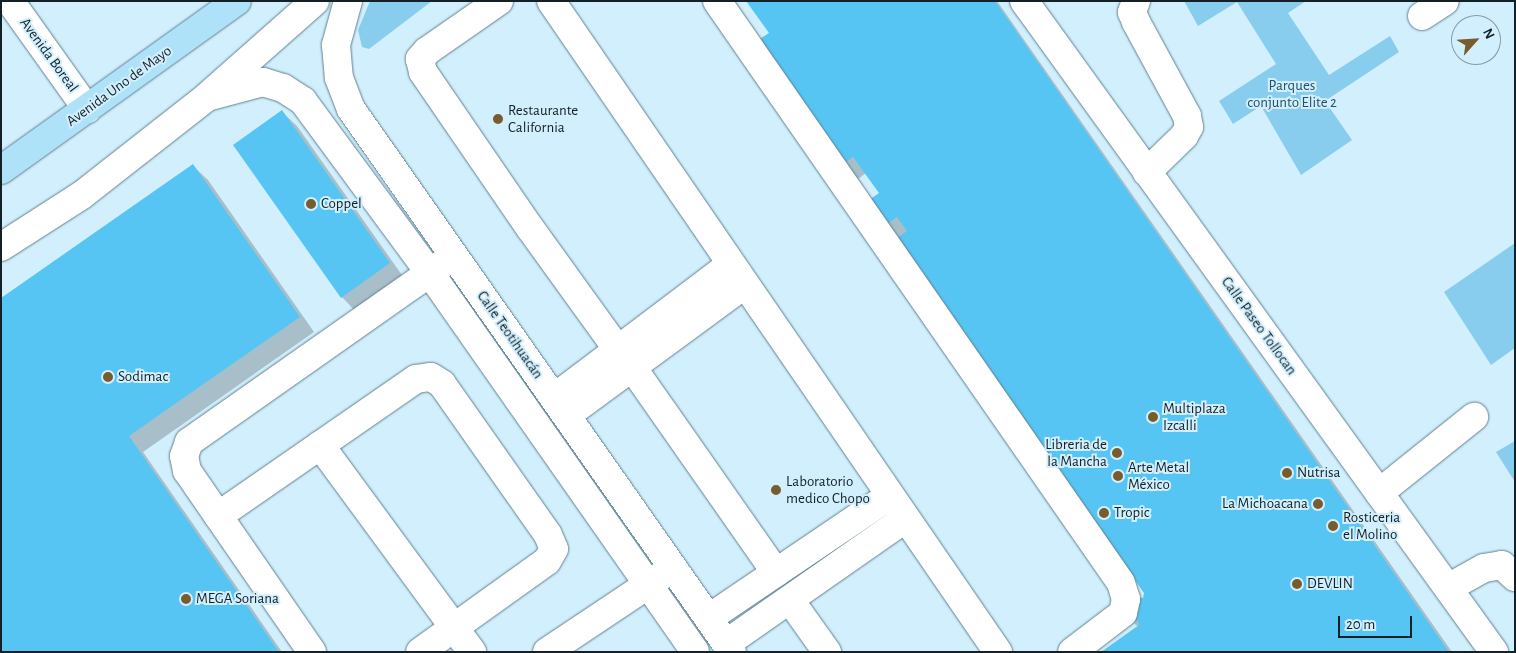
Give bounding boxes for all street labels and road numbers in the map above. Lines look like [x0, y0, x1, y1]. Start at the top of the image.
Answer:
street label: Avenida Boreal [16, 14, 82, 96]
street label: Avenida Uno de Mayo [63, 42, 175, 130]
street label: Calle Paseo Tollocan [1217, 273, 1301, 379]
street label: Calle Teotihuacán [473, 288, 547, 382]

